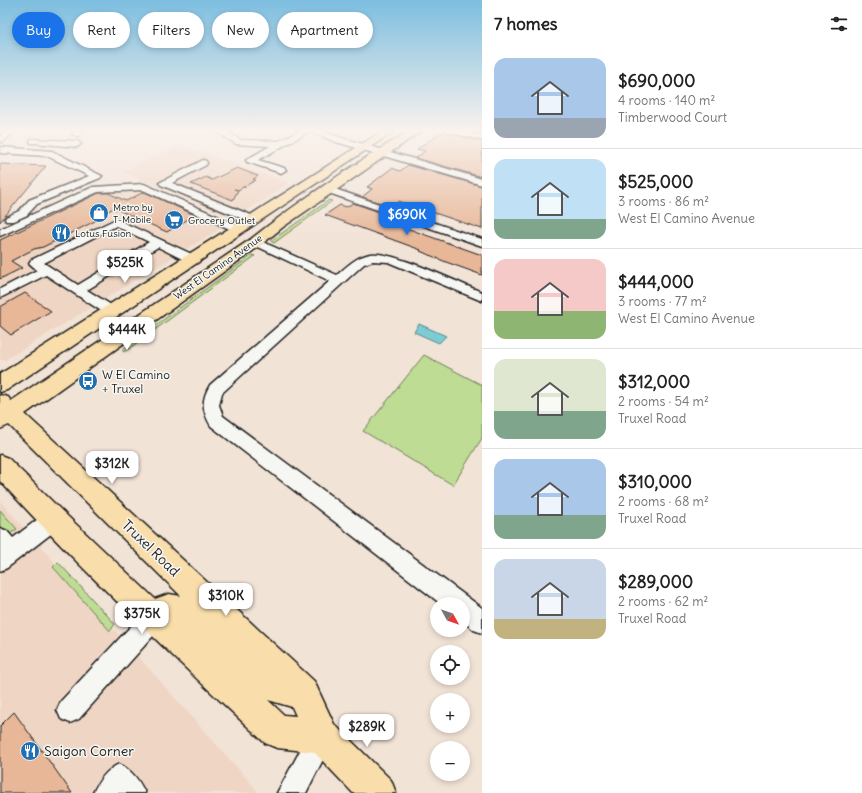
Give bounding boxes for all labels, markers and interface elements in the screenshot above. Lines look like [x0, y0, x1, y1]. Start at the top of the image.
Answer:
chip: Buy [12, 12, 65, 48]
chip: Rent [73, 12, 130, 48]
chip: Filters [138, 12, 204, 48]
chip: New [212, 12, 269, 48]
chip: Apartment [277, 12, 373, 48]
text: 7 homes [494, 13, 558, 35]
icon: filters [828, 13, 850, 35]
text: $690,000 [618, 70, 695, 92]
icon: home [526, 74, 574, 122]
text: 4 rooms · 140 m² [618, 92, 715, 109]
text: Timberwood Court [618, 109, 727, 126]
text: $525,000 [618, 171, 693, 193]
icon: home [526, 175, 574, 223]
text: 3 rooms · 86 m² [618, 193, 709, 210]
place label: Metro by T-Mobile [113, 201, 153, 226]
shop icon: Metro by T-Mobile [88, 202, 110, 224]
pin: $690K [379, 202, 435, 236]
text: $690K [388, 206, 426, 223]
supermarket icon: Grocery Outlet [163, 209, 185, 231]
text: West El Camino Avenue [618, 210, 755, 227]
place label: Grocery Outlet [188, 214, 256, 227]
restaurant icon: Lotus Fusion [50, 222, 72, 244]
place label: Lotus Fusion [75, 227, 132, 240]
street label: West El Camino Avenue [171, 231, 265, 303]
pin: $525K [97, 250, 153, 284]
text: $525K [106, 254, 144, 271]
text: $444,000 [618, 271, 694, 293]
icon: home [526, 275, 574, 323]
text: 3 rooms · 77 m² [618, 293, 707, 310]
text: West El Camino Avenue [618, 310, 755, 327]
pin: $444K [99, 317, 155, 351]
text: $444K [108, 321, 146, 338]
place label: W El Camino + Truxel [102, 367, 170, 396]
bus stop icon: W El Camino + Truxel [77, 370, 99, 392]
text: $312,000 [618, 371, 690, 393]
icon: home [526, 375, 574, 423]
text: 2 rooms · 54 m² [618, 393, 709, 410]
text: Truxel Road [618, 410, 686, 427]
pin: $312K [84, 451, 140, 485]
text: $312K [95, 455, 129, 472]
text: $310,000 [618, 471, 692, 493]
icon: home [526, 475, 574, 523]
text: 2 rooms · 68 m² [618, 493, 709, 510]
text: Truxel Road [618, 510, 686, 527]
street label: Truxel Road [118, 516, 184, 580]
text: $289,000 [618, 571, 693, 593]
icon: home [526, 575, 574, 623]
pin: $310K [198, 583, 254, 617]
text: $310K [208, 587, 244, 604]
text: 2 rooms · 62 m² [618, 593, 708, 610]
north arrow [430, 597, 470, 637]
map controls [430, 597, 470, 781]
pin: $375K [114, 601, 170, 635]
text: $375K [124, 605, 160, 622]
text: Truxel Road [618, 610, 686, 627]
button: locate [430, 645, 470, 685]
button: + [430, 693, 470, 733]
pin: $289K [339, 714, 395, 748]
text: $289K [348, 718, 386, 735]
restaurant icon: Saigon Corner [19, 740, 41, 762]
button: − [430, 741, 470, 781]
place label: Saigon Corner [44, 742, 134, 760]

